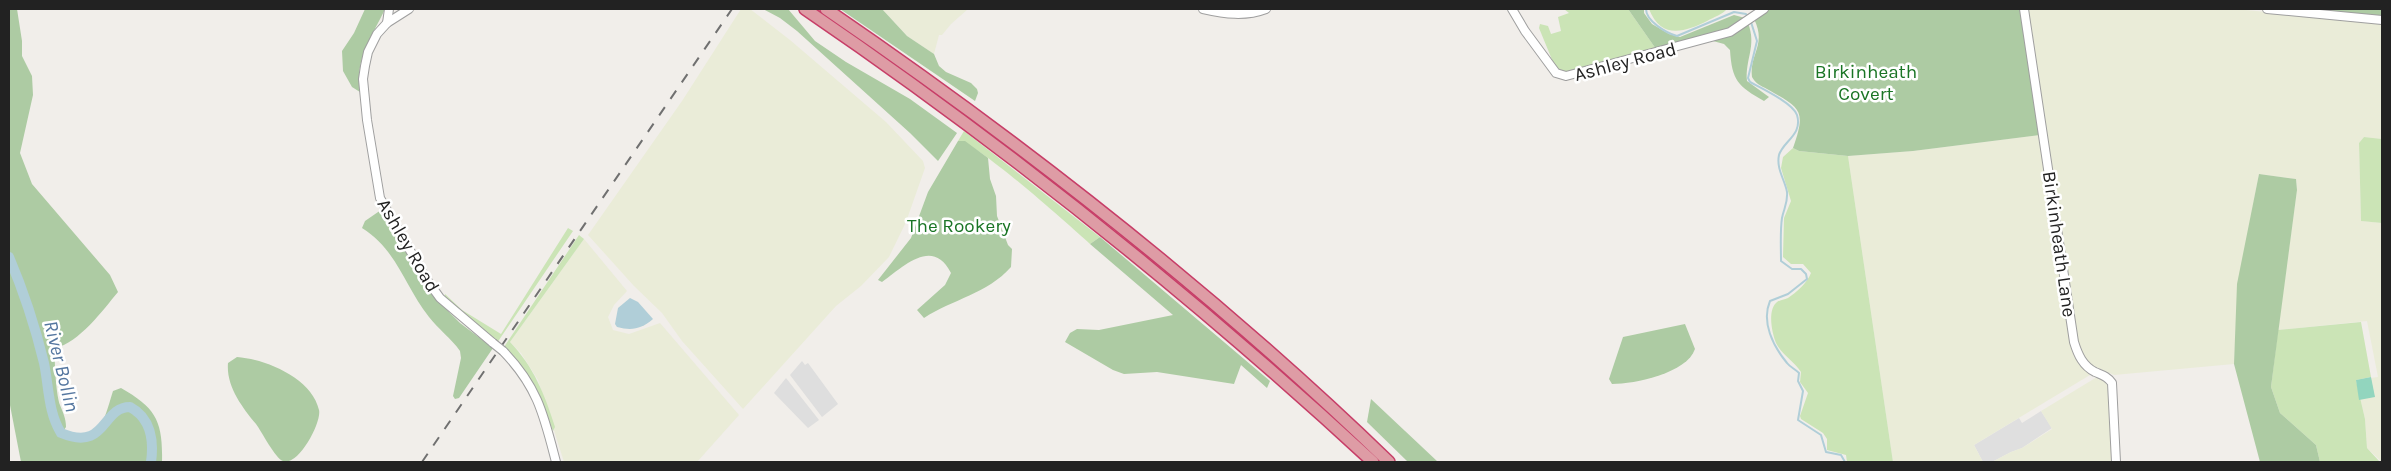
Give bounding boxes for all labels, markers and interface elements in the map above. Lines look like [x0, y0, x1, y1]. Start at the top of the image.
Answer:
street label: Ashley Road [1572, 38, 1679, 86]
park label: Birkinheath Covert [1815, 61, 1917, 105]
street label: Birkinheath Lane [2038, 170, 2080, 319]
street label: Ashley Road [372, 195, 444, 296]
park label: The Rookery [907, 215, 1011, 237]
water label: River Bollin [39, 318, 84, 414]

